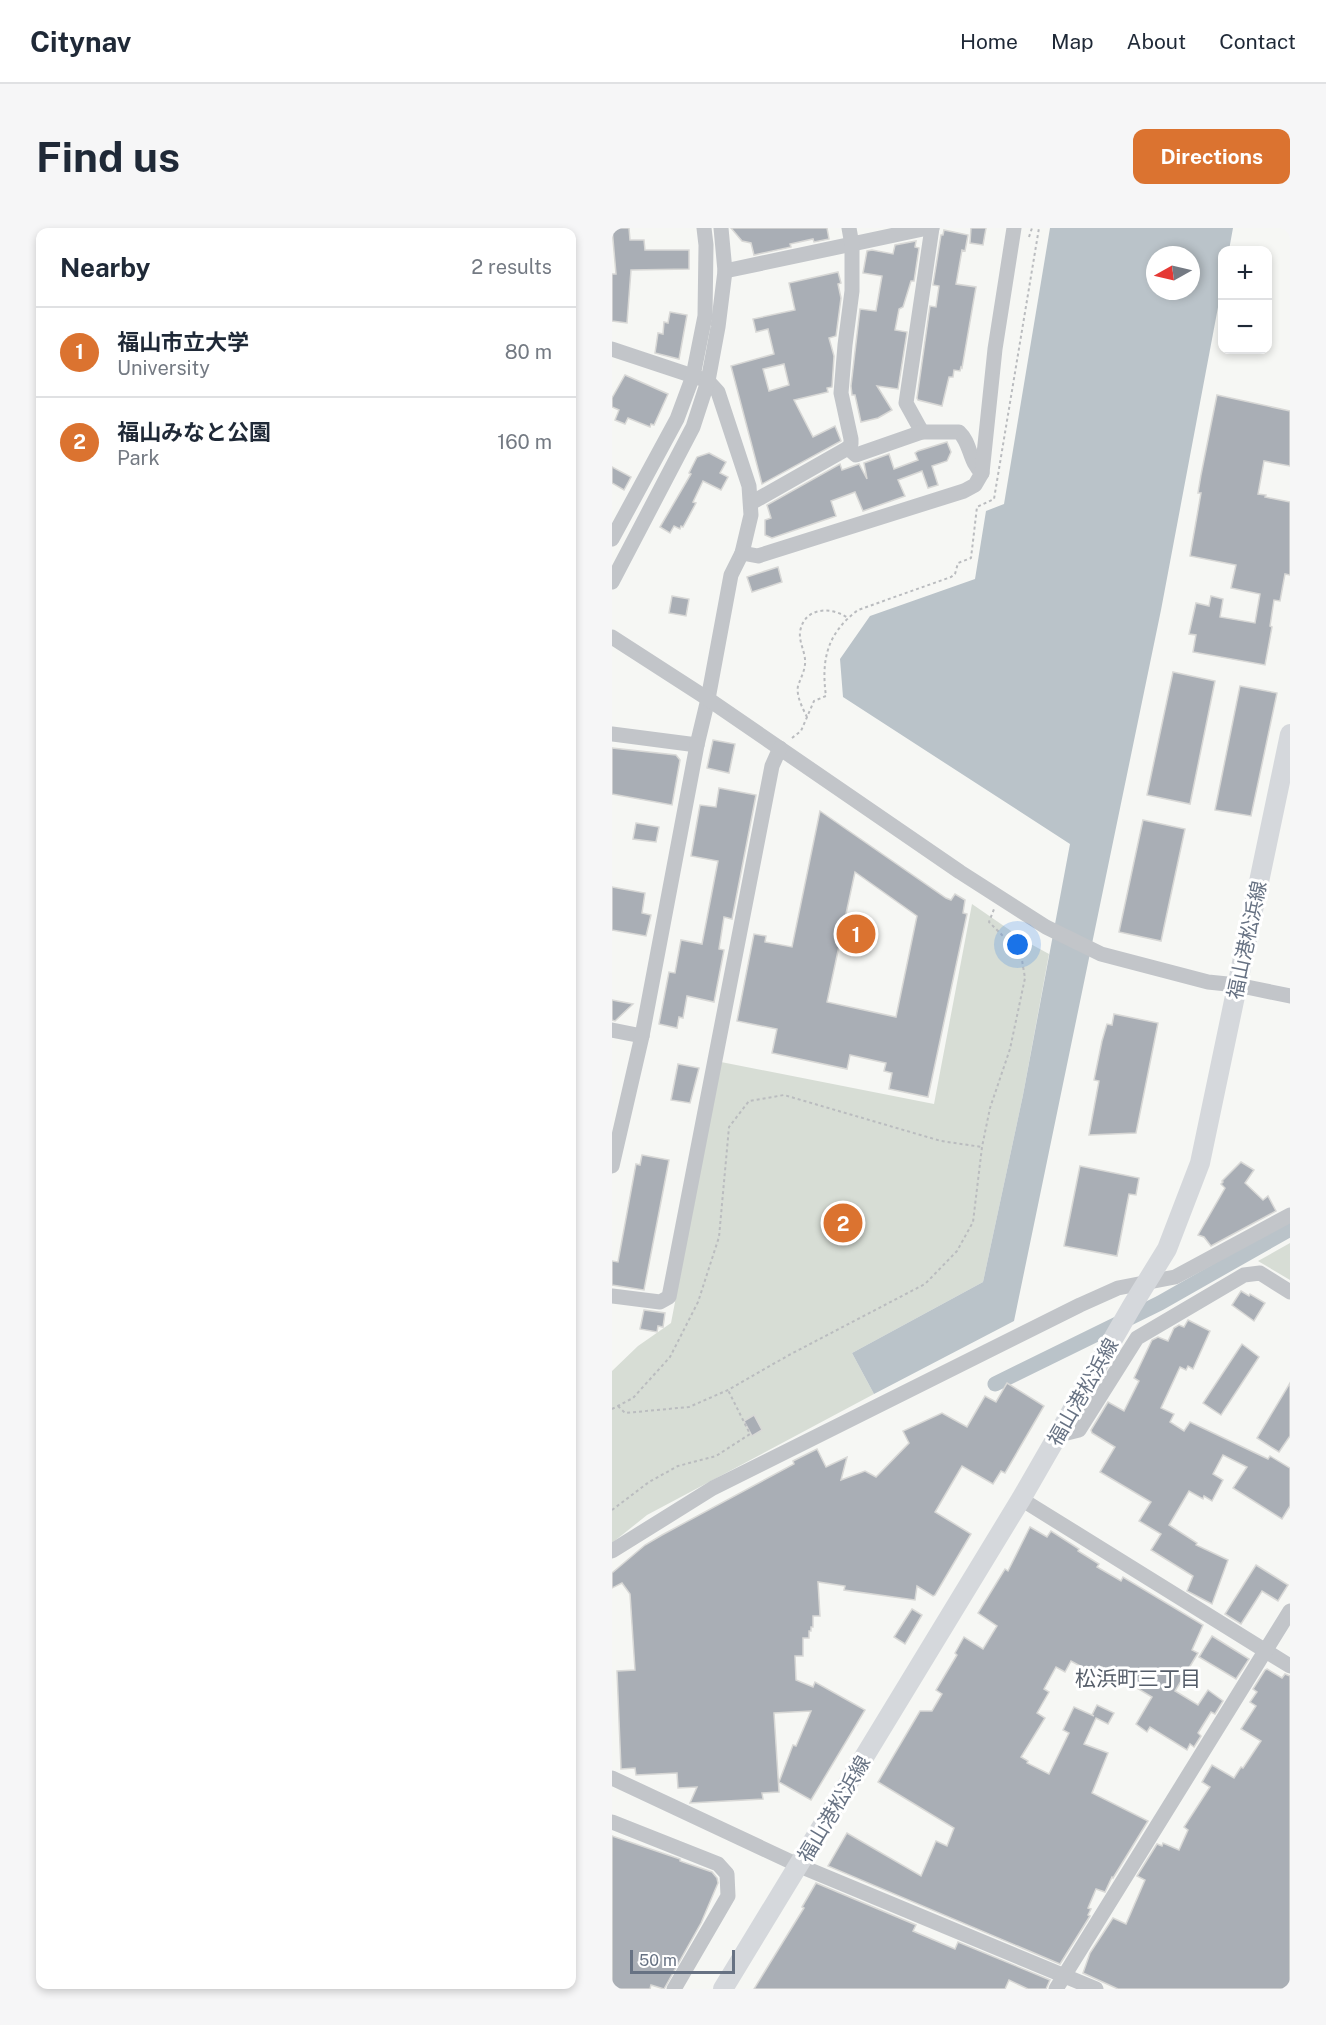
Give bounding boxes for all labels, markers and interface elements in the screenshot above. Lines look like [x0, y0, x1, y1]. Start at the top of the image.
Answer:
text: Citynav [30, 25, 131, 58]
text: Home [960, 29, 1018, 54]
text: Map [1051, 29, 1094, 54]
text: About [1127, 29, 1186, 54]
text: Contact [1219, 29, 1296, 54]
button: Directions [1133, 129, 1290, 184]
text: Find us [36, 132, 180, 181]
north arrow [1146, 246, 1200, 300]
map controls [1218, 246, 1272, 354]
button: + [1218, 246, 1272, 300]
text: Nearby [60, 252, 150, 283]
text: 2 results [471, 255, 552, 279]
button: − [1218, 300, 1272, 354]
text: 福山市立大学 [117, 329, 249, 355]
text: 1 [75, 340, 84, 364]
text: 80 m [505, 340, 552, 364]
text: University [117, 356, 210, 380]
text: 福山みなと公園 [117, 419, 271, 445]
text: 2 [73, 430, 86, 454]
text: 160 m [497, 430, 552, 454]
text: Park [117, 446, 160, 470]
street label: 福山港松浜線 [1223, 879, 1271, 1001]
pin: 1 [836, 912, 876, 956]
your location [1003, 930, 1032, 959]
pin: 2 [824, 1200, 862, 1246]
street label: 福山港松浜線 [1043, 1334, 1123, 1450]
district label: 松浜町三丁目 [1075, 1666, 1201, 1691]
street label: 福山港松浜線 [793, 1751, 875, 1867]
scale bar [630, 1947, 735, 1974]
text: 50 m [639, 1951, 677, 1970]

